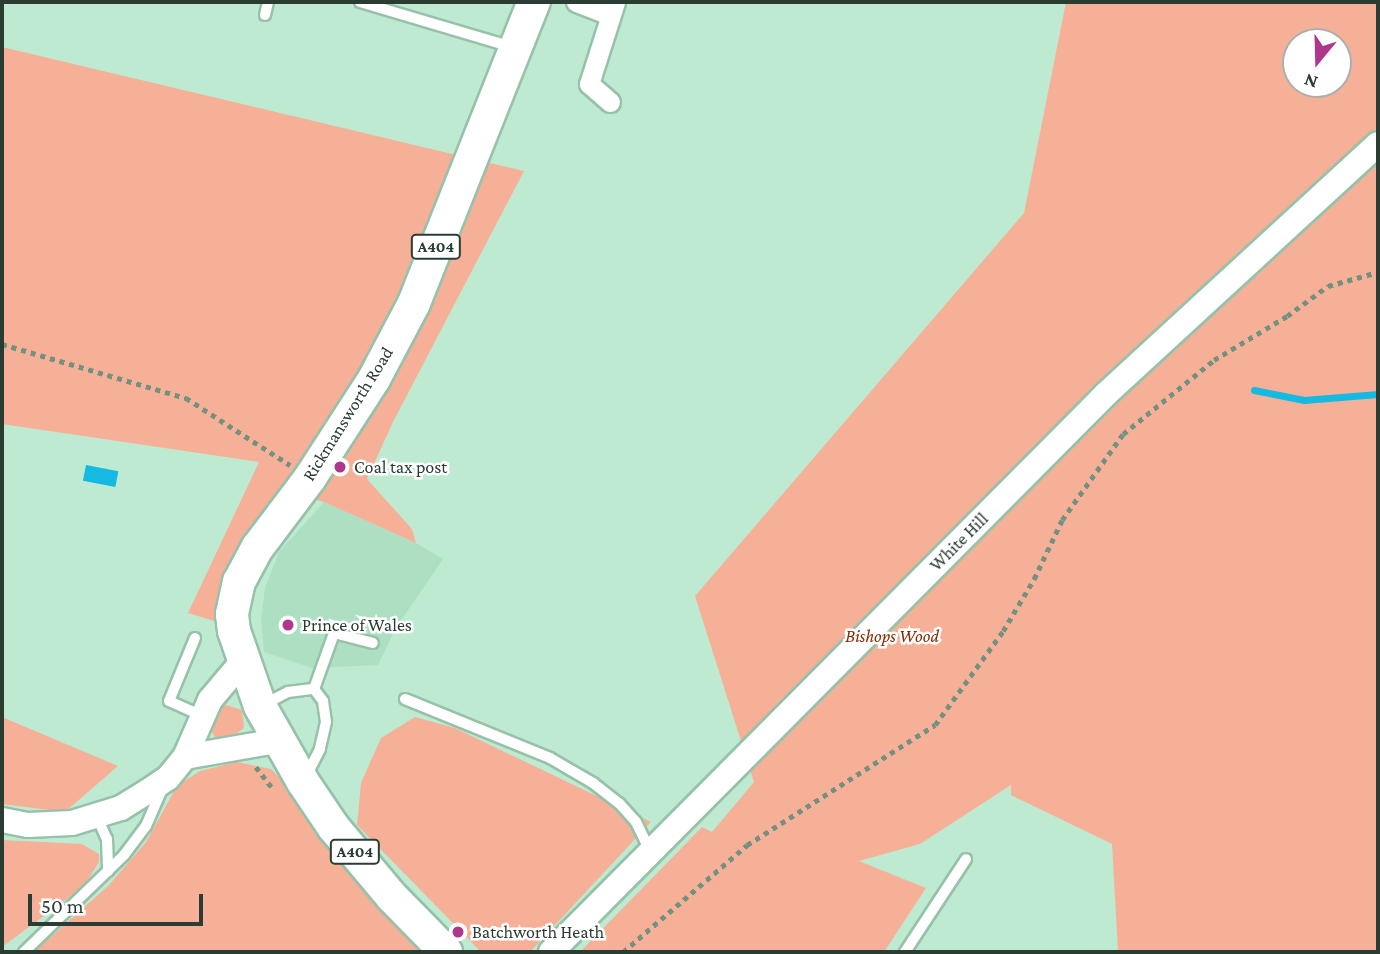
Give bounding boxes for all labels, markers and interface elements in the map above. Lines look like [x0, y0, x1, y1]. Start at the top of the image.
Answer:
north arrow [1282, 28, 1352, 98]
text: N [1301, 69, 1320, 93]
road number: A404 [410, 234, 462, 260]
street label: Rickmansworth Road [298, 343, 398, 485]
place label: Coal tax post [354, 456, 447, 478]
marker: Coal tax post [332, 459, 348, 475]
street label: White Hill [925, 508, 993, 576]
place label: Prince of Wales [302, 614, 412, 636]
marker: Prince of Wales [280, 617, 296, 633]
park label: Bishops Wood [845, 625, 939, 647]
road number: A404 [329, 839, 381, 864]
scale bar [32, 880, 206, 924]
text: 50 m [41, 894, 84, 918]
place label: Batchworth Heath [472, 921, 604, 943]
marker: Batchworth Heath [450, 924, 466, 940]

